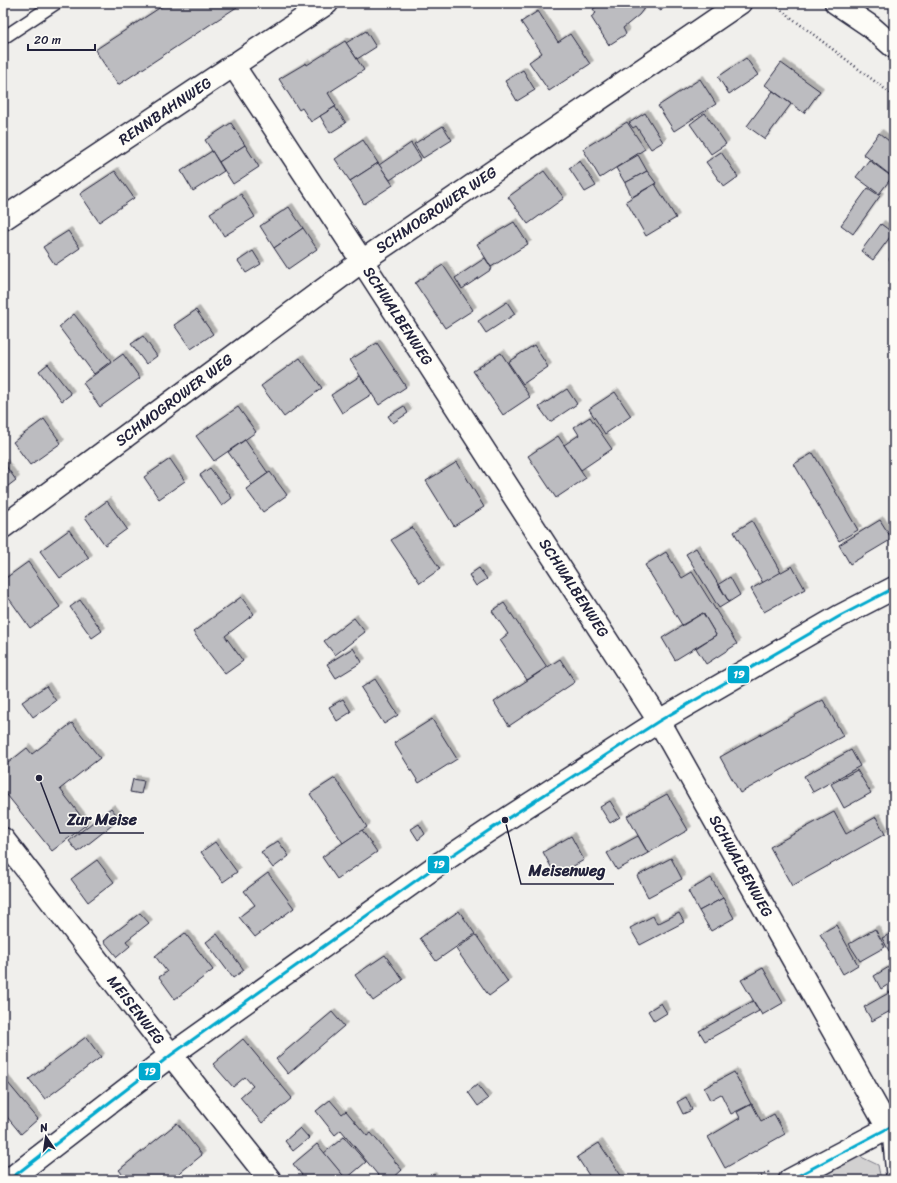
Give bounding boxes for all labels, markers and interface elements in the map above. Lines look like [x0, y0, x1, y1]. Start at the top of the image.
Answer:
scale bar [28, 26, 95, 52]
text: 20 m [34, 29, 61, 51]
street label: RENNBAHNWEG [113, 70, 217, 152]
street label: SCHMOGROWER WEG [370, 159, 503, 260]
street label: SCHWALBENWEG [356, 261, 440, 371]
street label: SCHMOGROWER WEG [110, 347, 239, 453]
street label: SCHWALBENWEG [532, 533, 616, 643]
line badge: 19 [727, 665, 750, 684]
text: 19 [733, 665, 745, 684]
callout: Zur Meise [60, 805, 144, 833]
text: Zur Meise [66, 805, 138, 834]
street label: SCHWALBENWEG [702, 810, 780, 922]
line badge: 19 [427, 855, 450, 874]
text: 19 [433, 855, 445, 874]
callout: Meisenweg [521, 856, 614, 884]
text: Meisenweg [528, 856, 606, 885]
street label: MEISENWEG [100, 969, 172, 1051]
line badge: 19 [138, 1062, 161, 1081]
text: 19 [144, 1062, 156, 1081]
north arrow [26, 1117, 66, 1157]
text: N [37, 1118, 50, 1138]

